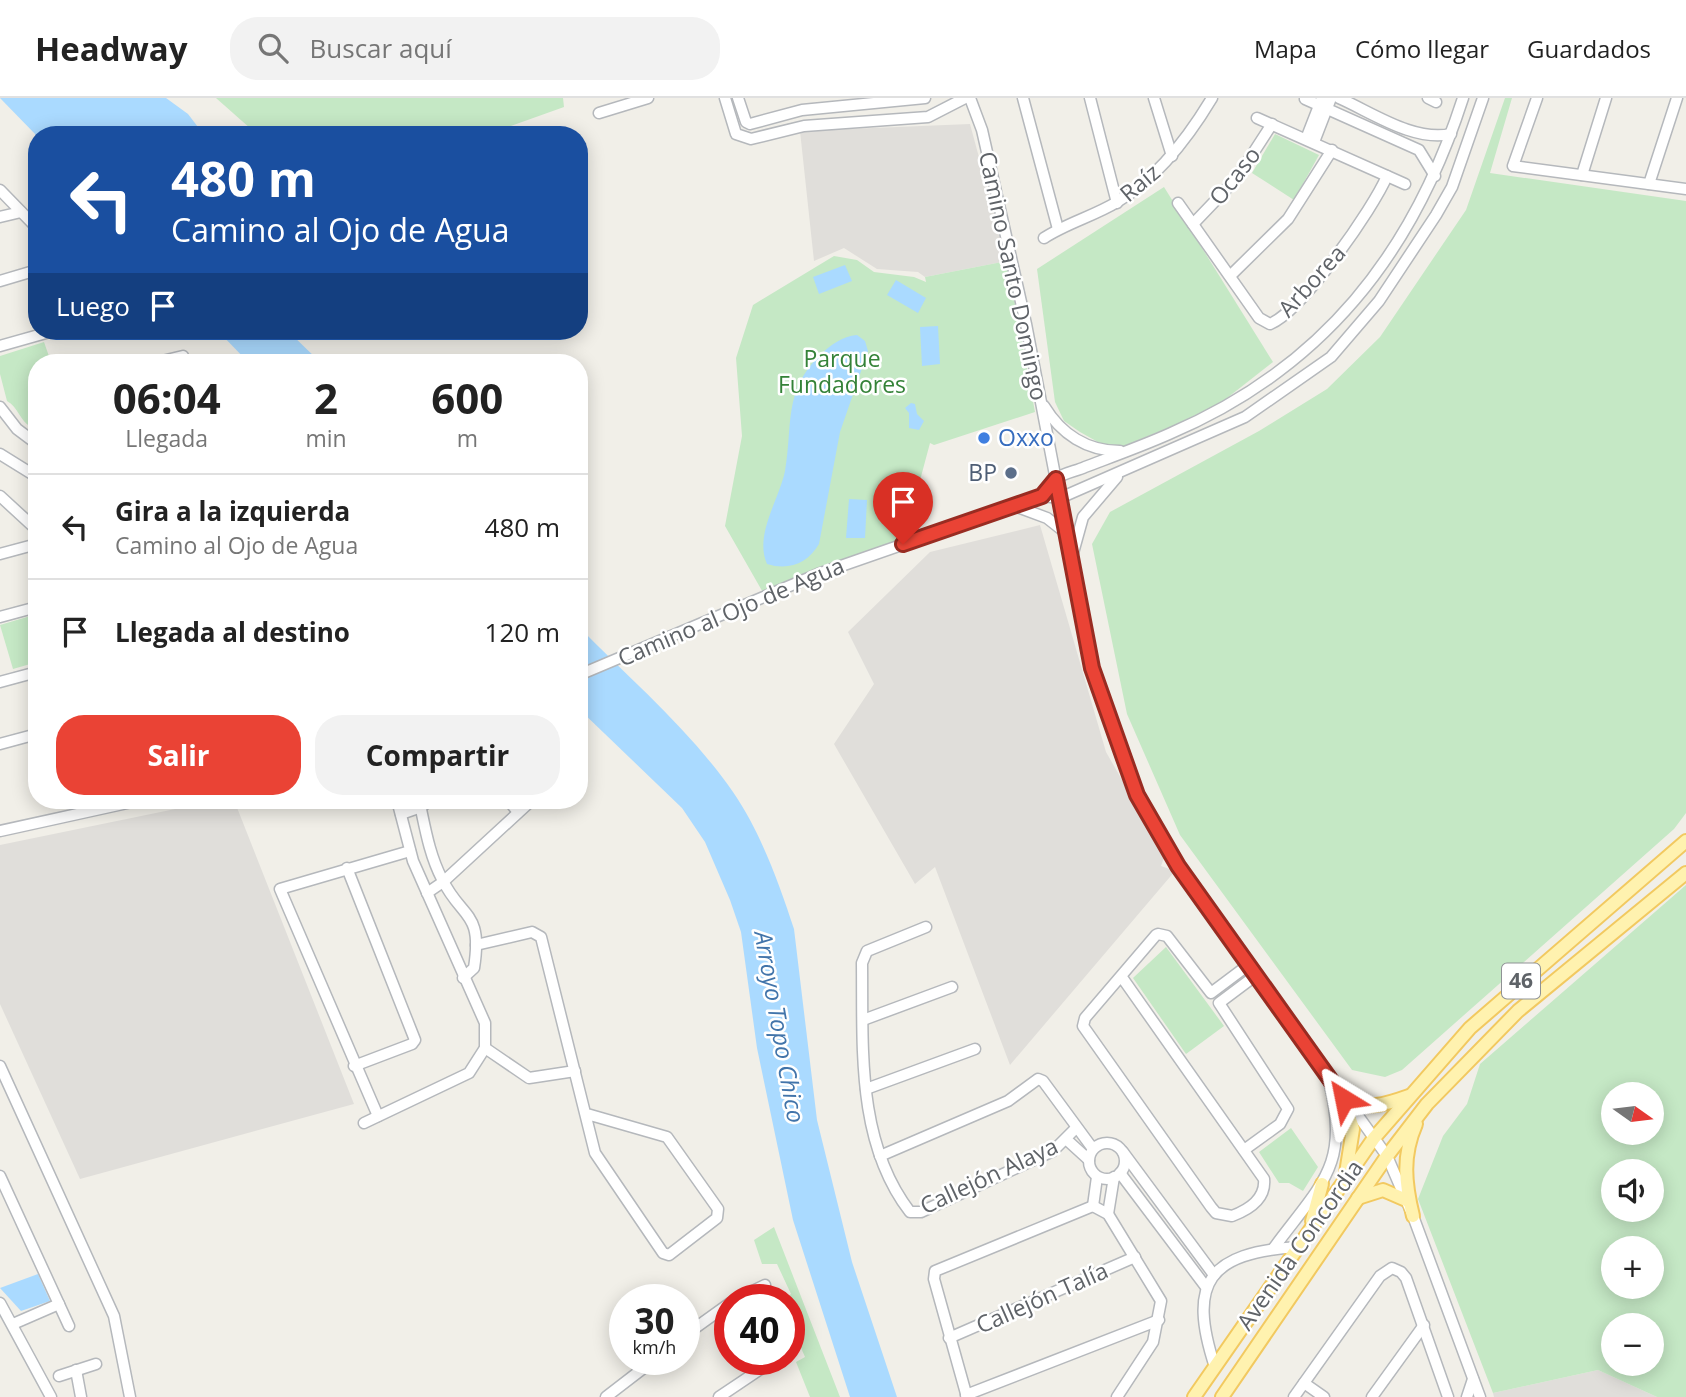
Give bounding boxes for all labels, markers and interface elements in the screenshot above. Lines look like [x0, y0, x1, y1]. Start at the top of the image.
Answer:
search box [230, 17, 720, 80]
text: Headway [35, 26, 188, 71]
icon: search [254, 29, 292, 67]
text: Buscar aquí [310, 30, 452, 66]
text: Mapa [1254, 32, 1317, 65]
text: Cómo llegar [1355, 32, 1489, 65]
text: Guardados [1527, 32, 1651, 65]
street label: Ocaso [1201, 139, 1267, 211]
text: 480 m [171, 145, 316, 211]
street label: Camino Santo Domingo [972, 148, 1056, 403]
icon: left [56, 154, 147, 245]
street label: Raíz [1112, 156, 1166, 208]
text: Camino al Ojo de Agua [171, 208, 509, 251]
street label: Arborea [1270, 237, 1352, 323]
icon: arrive [144, 287, 182, 325]
text: Luego [56, 288, 130, 324]
park label: Parque Fundadores [778, 342, 906, 400]
text: 06:04 [113, 369, 221, 426]
text: 2 [314, 369, 338, 426]
text: 600 [431, 369, 503, 426]
place label: Oxxo [998, 421, 1054, 453]
text: Llegada [125, 422, 208, 454]
text: min [305, 422, 347, 454]
text: m [457, 422, 478, 454]
marker: Oxxo [976, 430, 992, 446]
place label: BP [968, 456, 997, 488]
marker: BP [1003, 465, 1019, 481]
pin [873, 472, 933, 544]
icon: arrive [884, 483, 922, 521]
text: Gira a la izquierda [115, 493, 350, 529]
icon: left [56, 508, 94, 546]
text: 480 m [485, 509, 560, 545]
text: Camino al Ojo de Agua [115, 529, 358, 561]
street label: Camino al Ojo de Agua [612, 549, 849, 673]
icon: arrive [56, 613, 94, 651]
text: Llegada al destino [115, 614, 350, 650]
text: 120 m [485, 614, 560, 650]
button: Salir [56, 715, 301, 795]
button: Compartir [315, 715, 560, 795]
water label: Arroyo Topo Chico [747, 926, 814, 1125]
road number: 46 [1502, 964, 1540, 998]
position arrow [1307, 1062, 1381, 1136]
north arrow [1601, 1082, 1664, 1144]
map controls [1601, 1082, 1664, 1376]
street label: Callejón Alaya [914, 1129, 1063, 1221]
street label: Avenida Concordia [1228, 1153, 1370, 1336]
button: sound [1601, 1159, 1664, 1222]
button: + [1601, 1236, 1664, 1299]
street label: Callejón Talía [971, 1254, 1113, 1340]
speed limit sign: 40 [714, 1284, 805, 1375]
text: 30 [634, 1297, 675, 1344]
button: − [1601, 1313, 1664, 1376]
text: km/h [633, 1335, 676, 1359]

